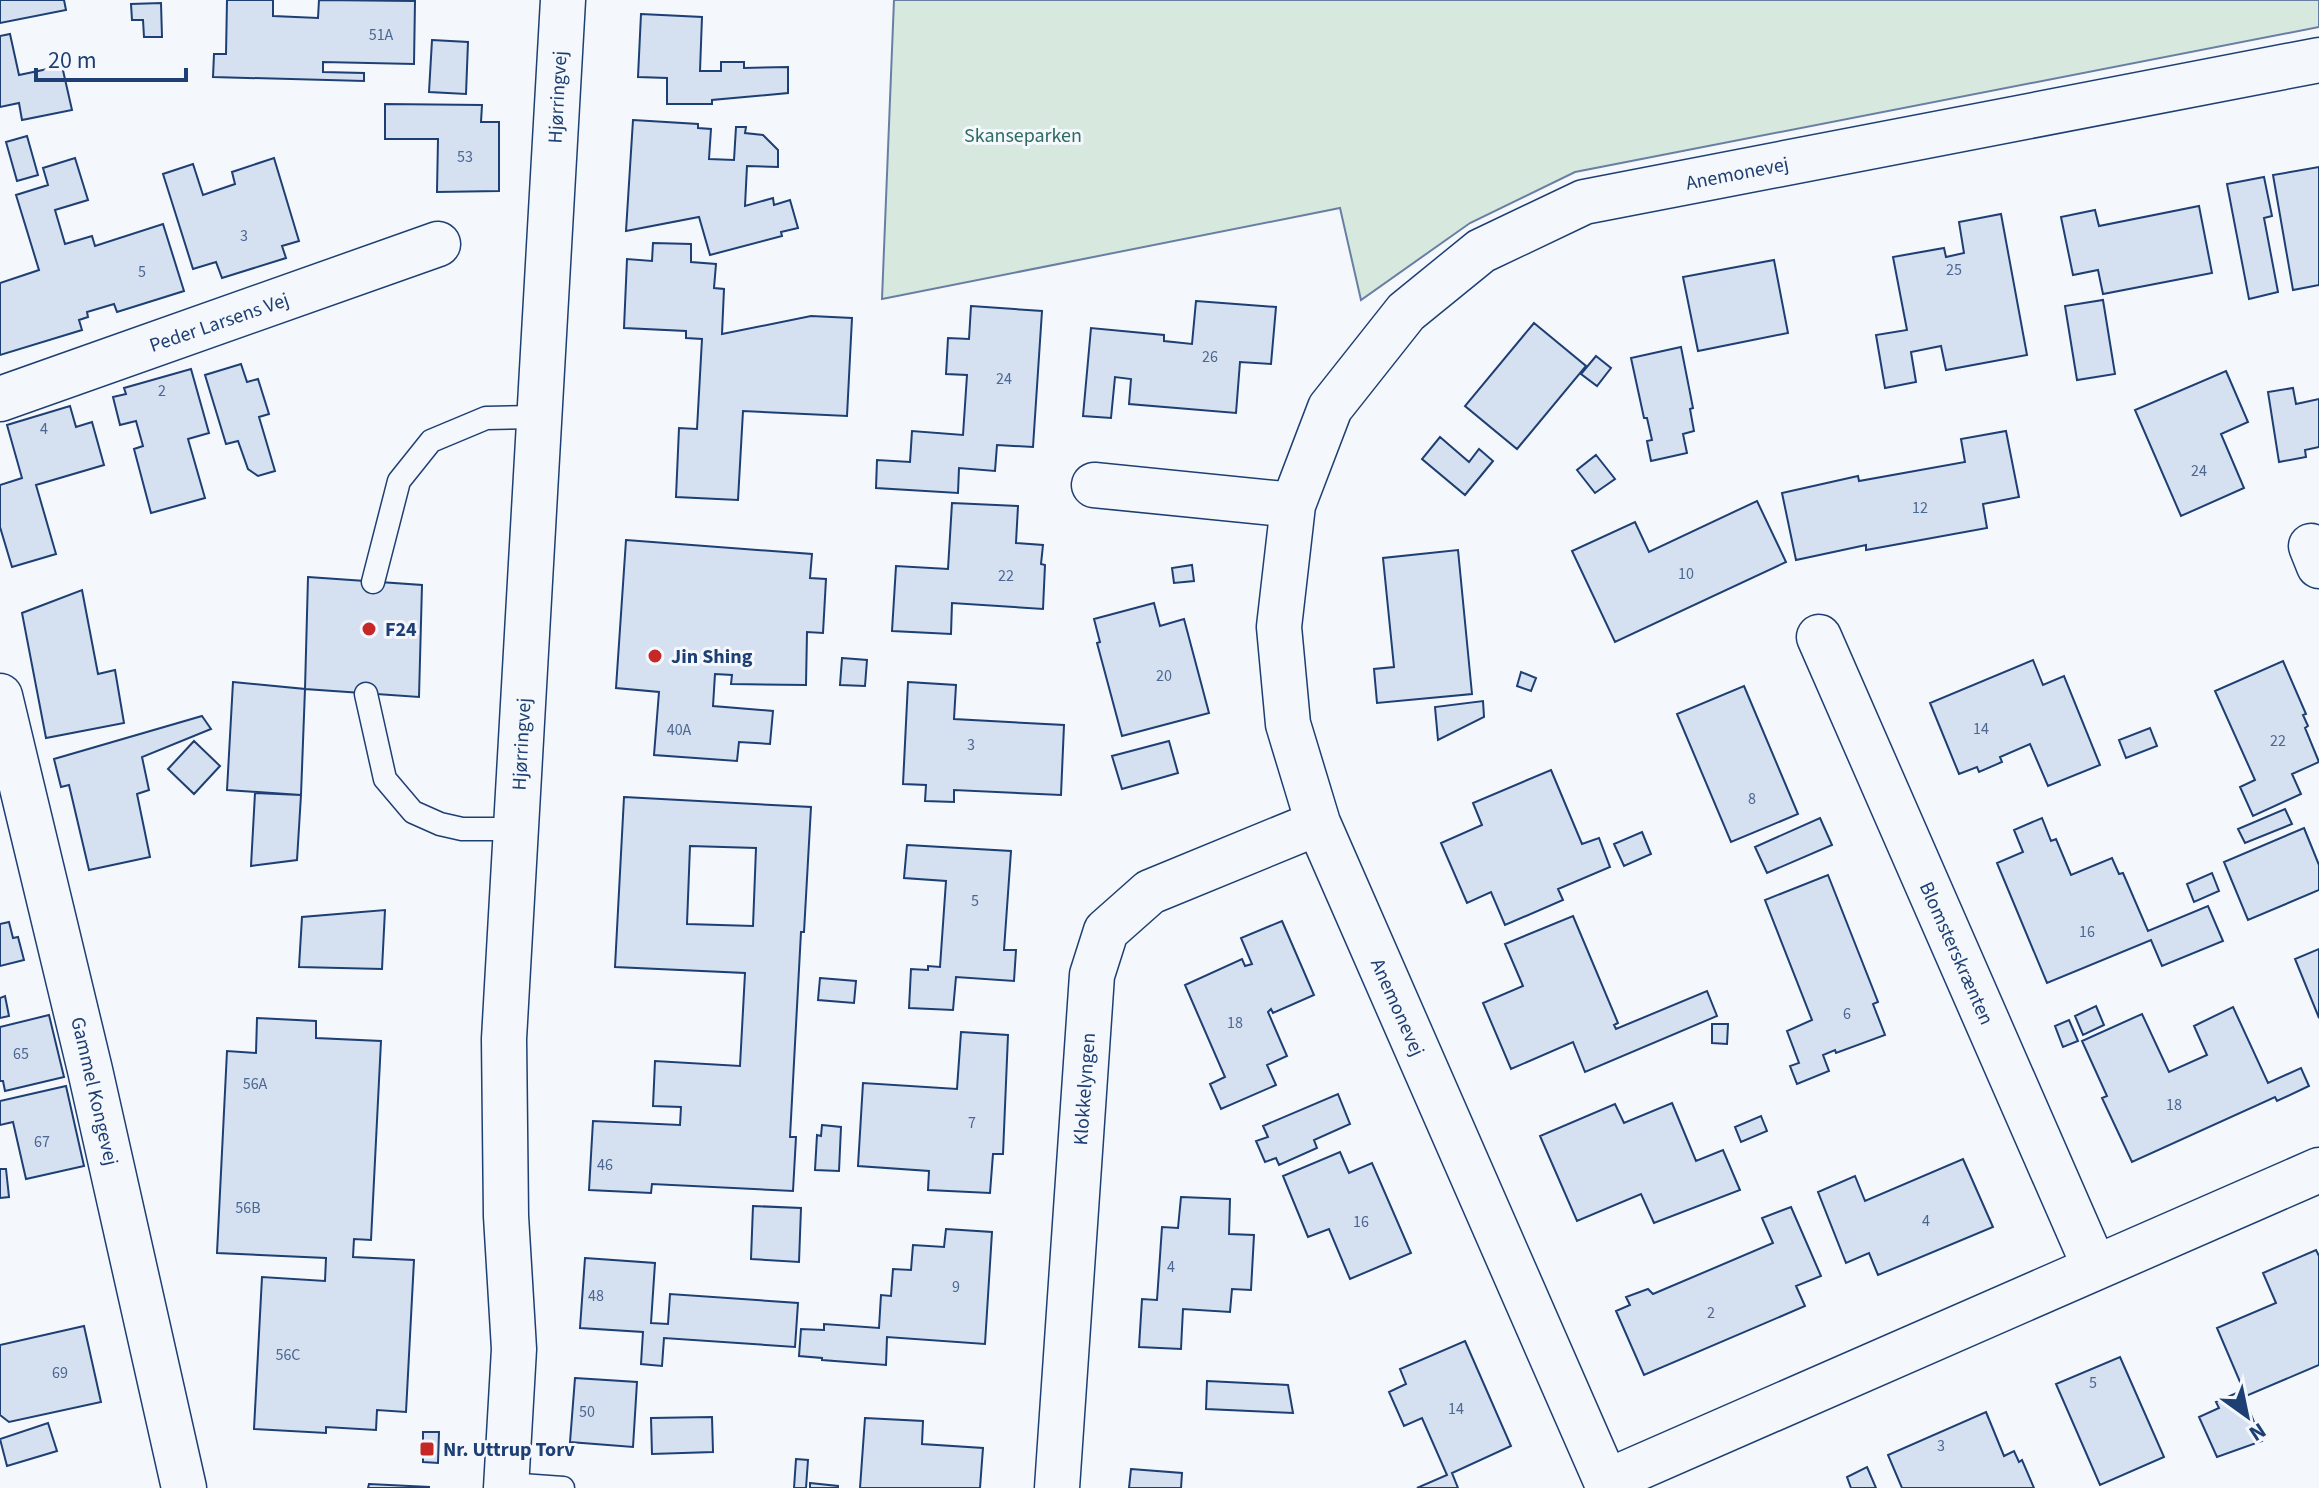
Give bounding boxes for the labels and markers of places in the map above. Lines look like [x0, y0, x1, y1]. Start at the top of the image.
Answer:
place label: F24 [385, 616, 417, 644]
marker: F24 [360, 620, 378, 638]
place label: Jin Shing [671, 643, 753, 671]
marker: Jin Shing [646, 647, 664, 665]
place label: Nr. Uttrup Torv [443, 1436, 575, 1464]
marker: Nr. Uttrup Torv [418, 1440, 436, 1458]

